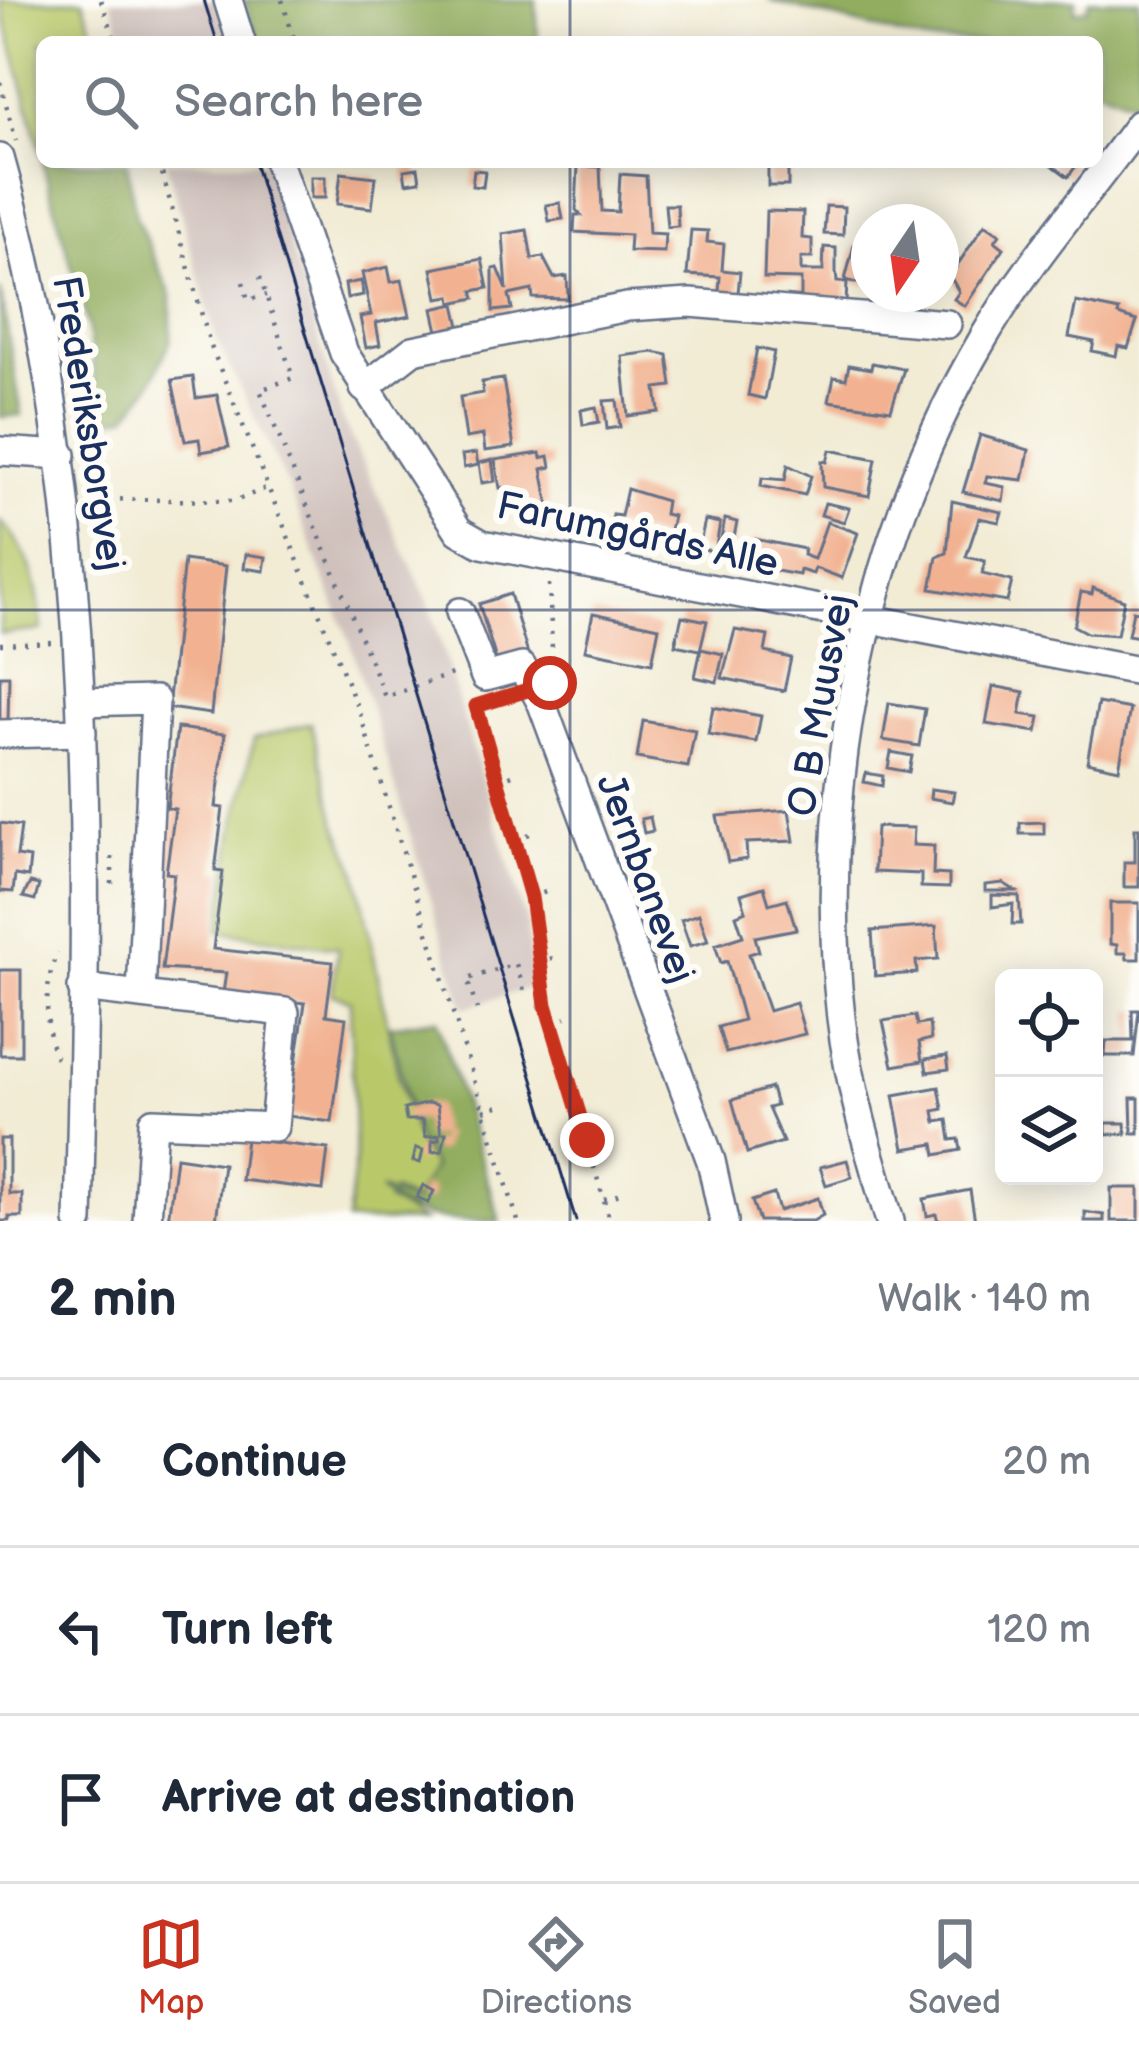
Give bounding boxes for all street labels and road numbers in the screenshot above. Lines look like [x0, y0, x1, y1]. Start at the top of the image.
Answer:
street label: Frederiksborgvej [41, 273, 134, 574]
street label: Farumgårds Alle [493, 483, 782, 588]
street label: O B Muusvej [779, 591, 864, 820]
street label: Jernbanevej [585, 768, 704, 990]

